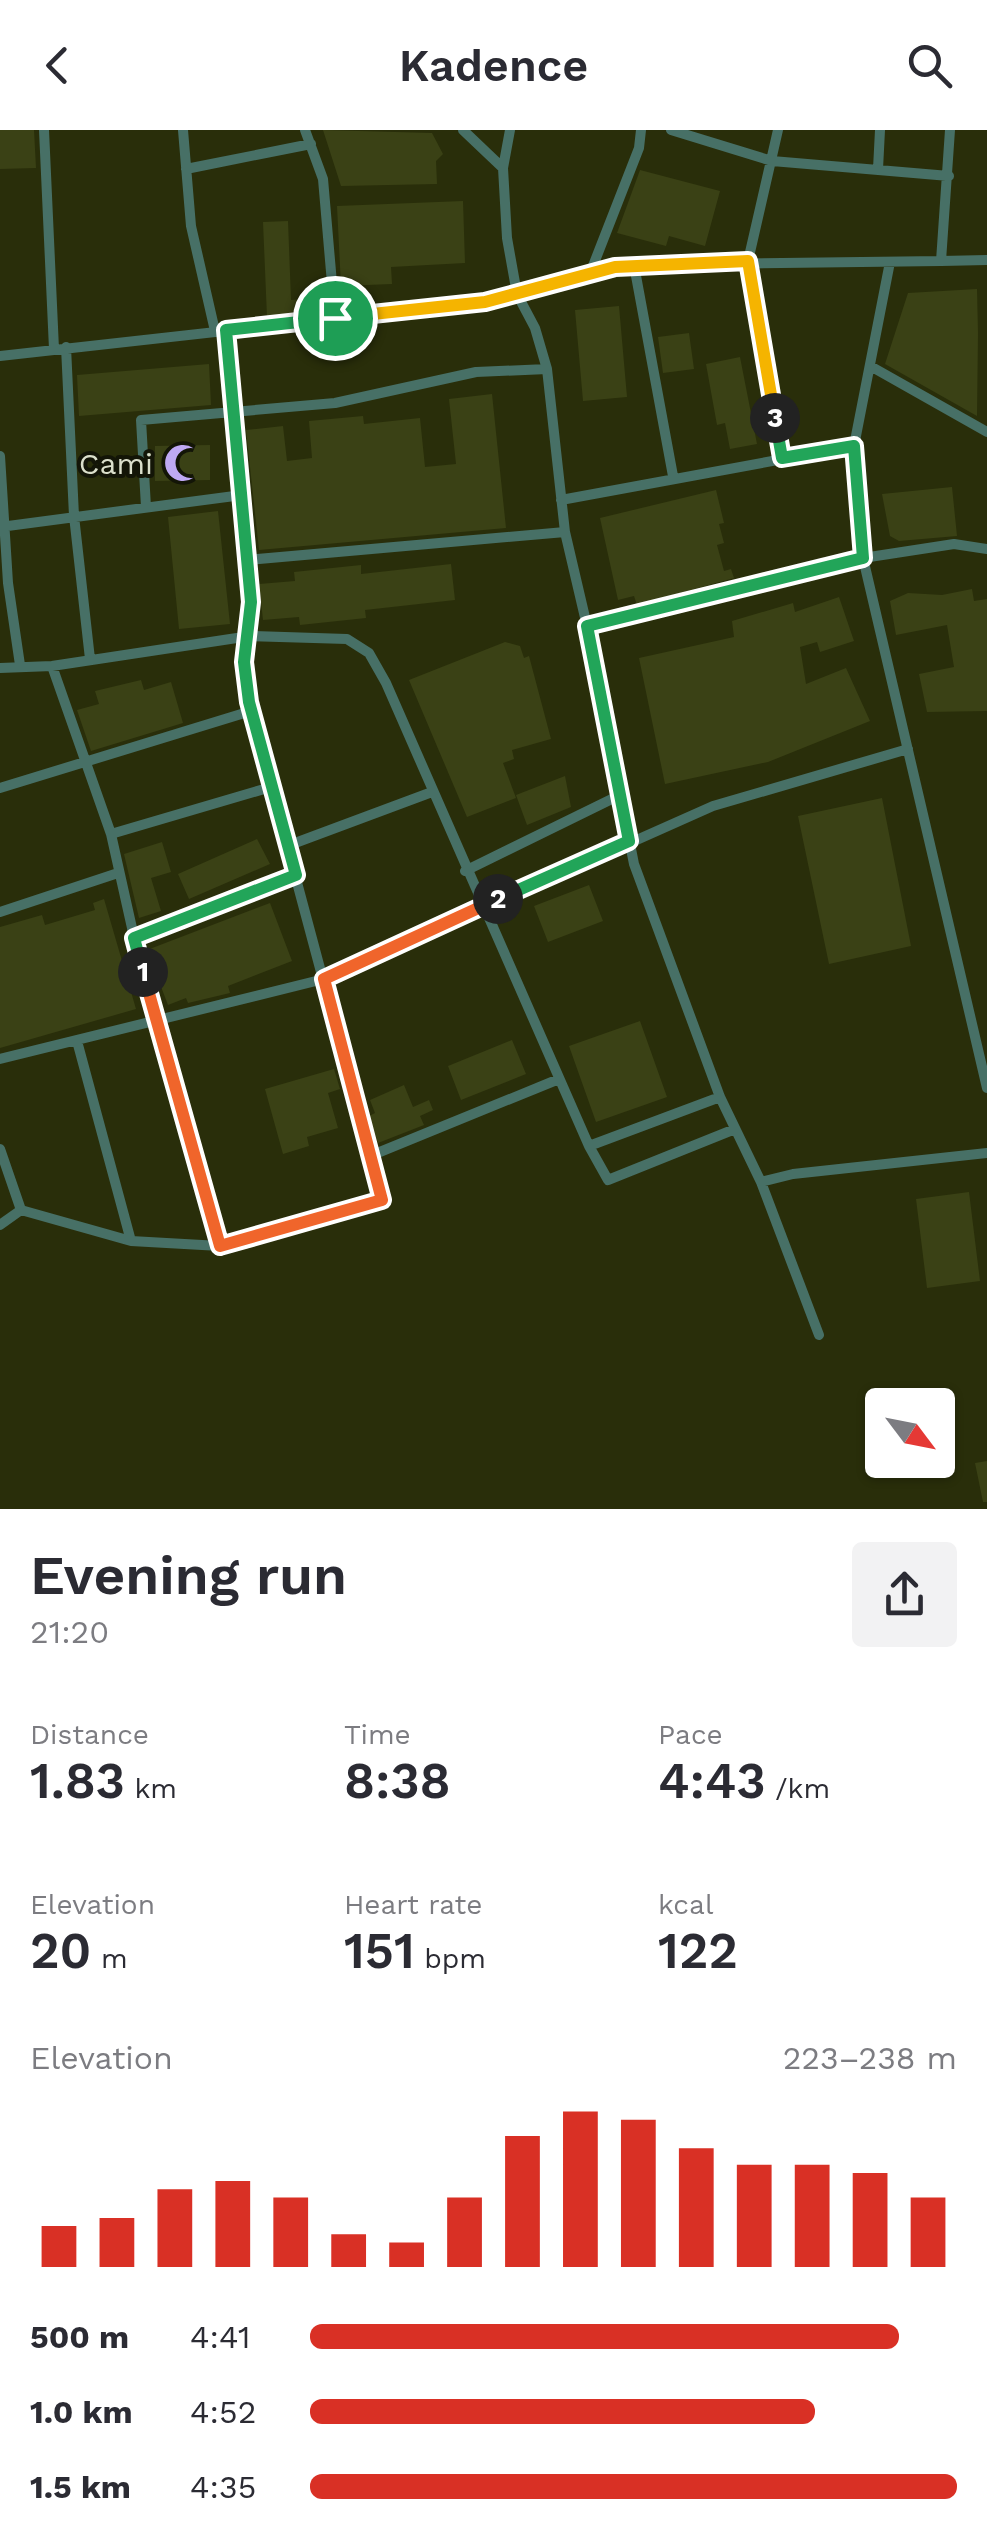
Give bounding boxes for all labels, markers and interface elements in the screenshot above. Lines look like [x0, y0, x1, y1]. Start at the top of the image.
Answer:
icon: back [30, 38, 85, 93]
icon: search [902, 38, 957, 93]
text: Kadence [399, 39, 588, 92]
pin [293, 276, 378, 361]
icon: arrive [308, 291, 363, 346]
pin: 3 [750, 393, 800, 443]
text: 3 [767, 401, 783, 434]
mosque icon: Cami [162, 442, 204, 484]
place label: Cami [79, 446, 153, 481]
pin: 2 [473, 874, 523, 924]
text: 2 [490, 882, 506, 915]
pin: 1 [118, 947, 168, 997]
text: 1 [137, 955, 149, 988]
north arrow [865, 1388, 955, 1478]
map controls [865, 1388, 955, 1478]
button: share [852, 1542, 957, 1647]
text: Evening run [30, 1543, 347, 1607]
text: 21:20 [30, 1613, 109, 1651]
text: Distance [30, 1718, 149, 1751]
text: Time [344, 1718, 411, 1751]
text: Pace [658, 1718, 723, 1751]
text: 1.83 [30, 1751, 125, 1810]
text: 8:38 [344, 1751, 451, 1810]
text: 4:43 [658, 1751, 766, 1810]
text: km [125, 1772, 177, 1805]
text: /km [766, 1772, 830, 1805]
text: Elevation [30, 1888, 155, 1921]
text: Heart rate [344, 1888, 482, 1921]
text: kcal [658, 1888, 713, 1921]
text: 20 [30, 1921, 91, 1980]
text: 151 [344, 1921, 415, 1980]
text: 122 [658, 1921, 738, 1980]
text: m [91, 1942, 128, 1975]
text: bpm [415, 1942, 486, 1975]
text: Elevation [30, 2039, 173, 2077]
text: 223–238 m [783, 2039, 957, 2077]
text: 500 m [30, 2318, 129, 2356]
text: 4:41 [190, 2318, 251, 2356]
text: 1.0 km [30, 2393, 133, 2431]
text: 4:52 [190, 2393, 256, 2431]
text: 1.5 km [30, 2468, 131, 2506]
text: 4:35 [190, 2468, 256, 2506]

